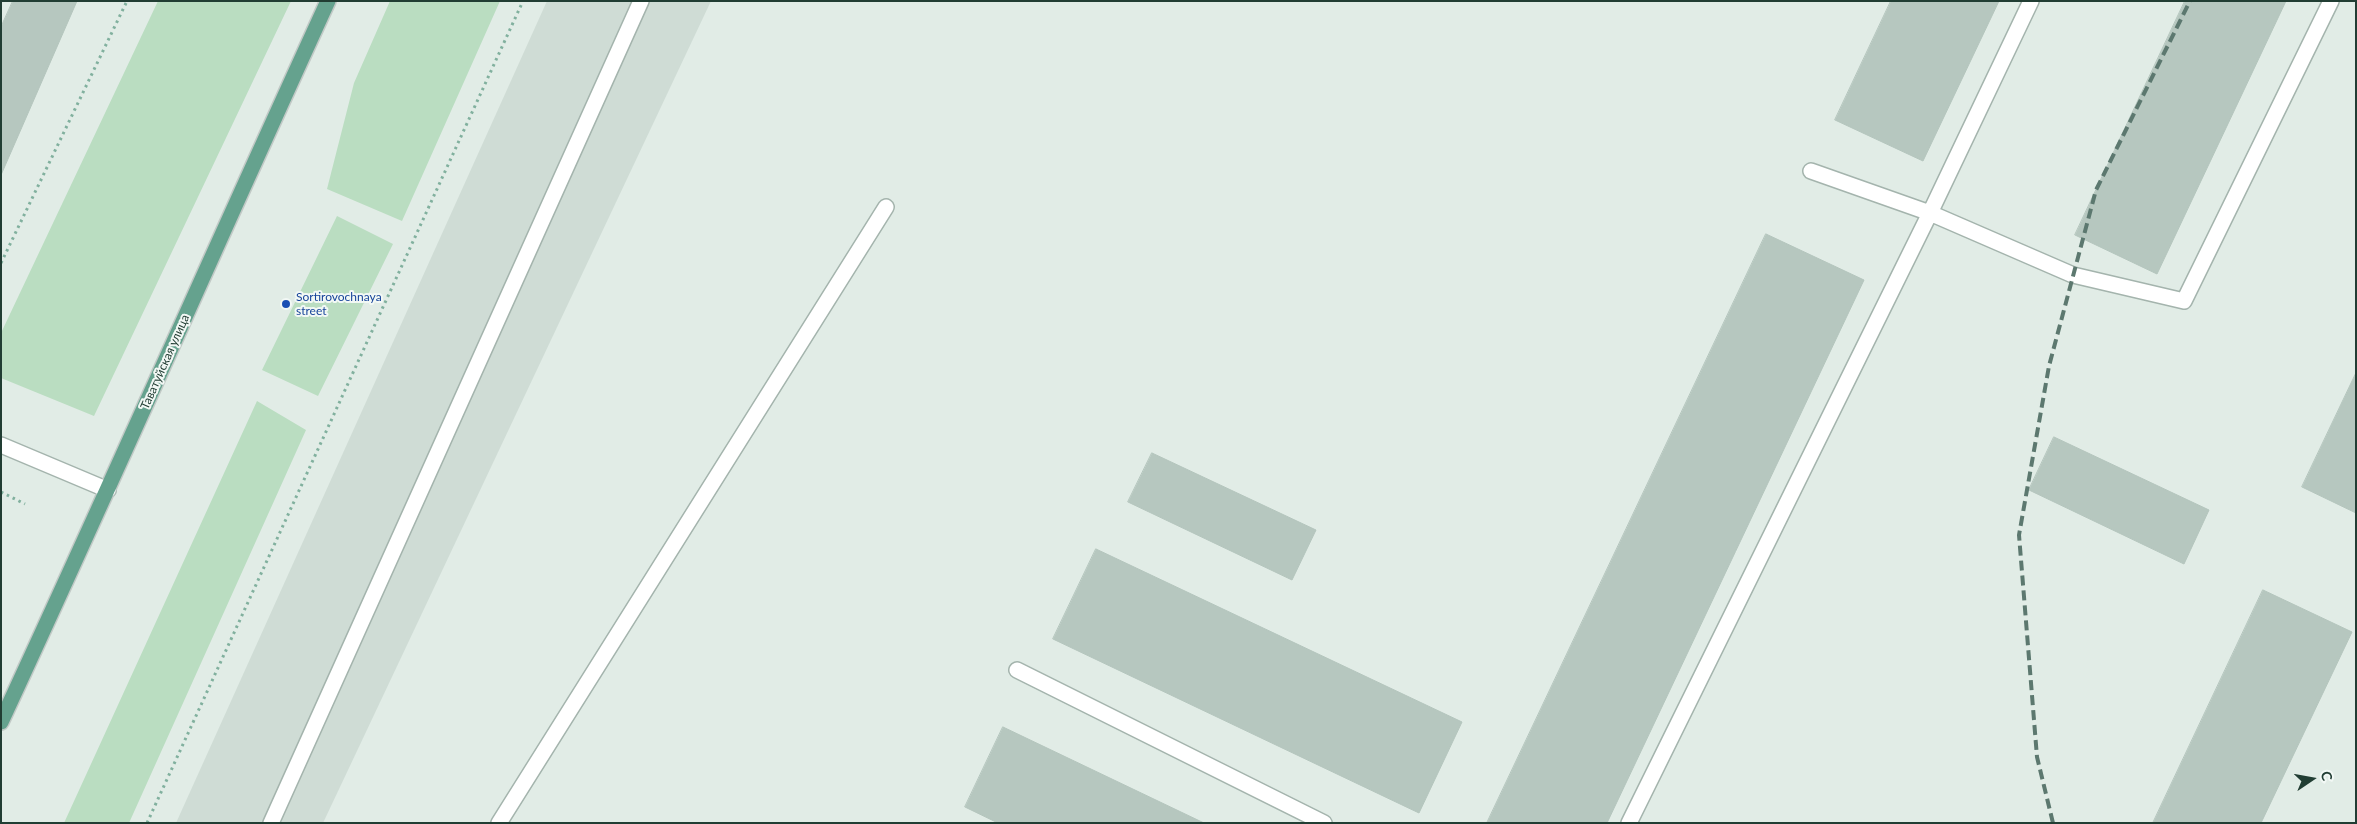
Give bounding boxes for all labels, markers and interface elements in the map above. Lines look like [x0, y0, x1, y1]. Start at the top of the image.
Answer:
place label: Sortirovochnaya street [296, 290, 382, 318]
marker: Sortirovochnaya street [280, 298, 292, 310]
street label: Таватуйская улица [138, 312, 192, 412]
north arrow [2287, 754, 2337, 804]
text: С [2318, 769, 2336, 782]

